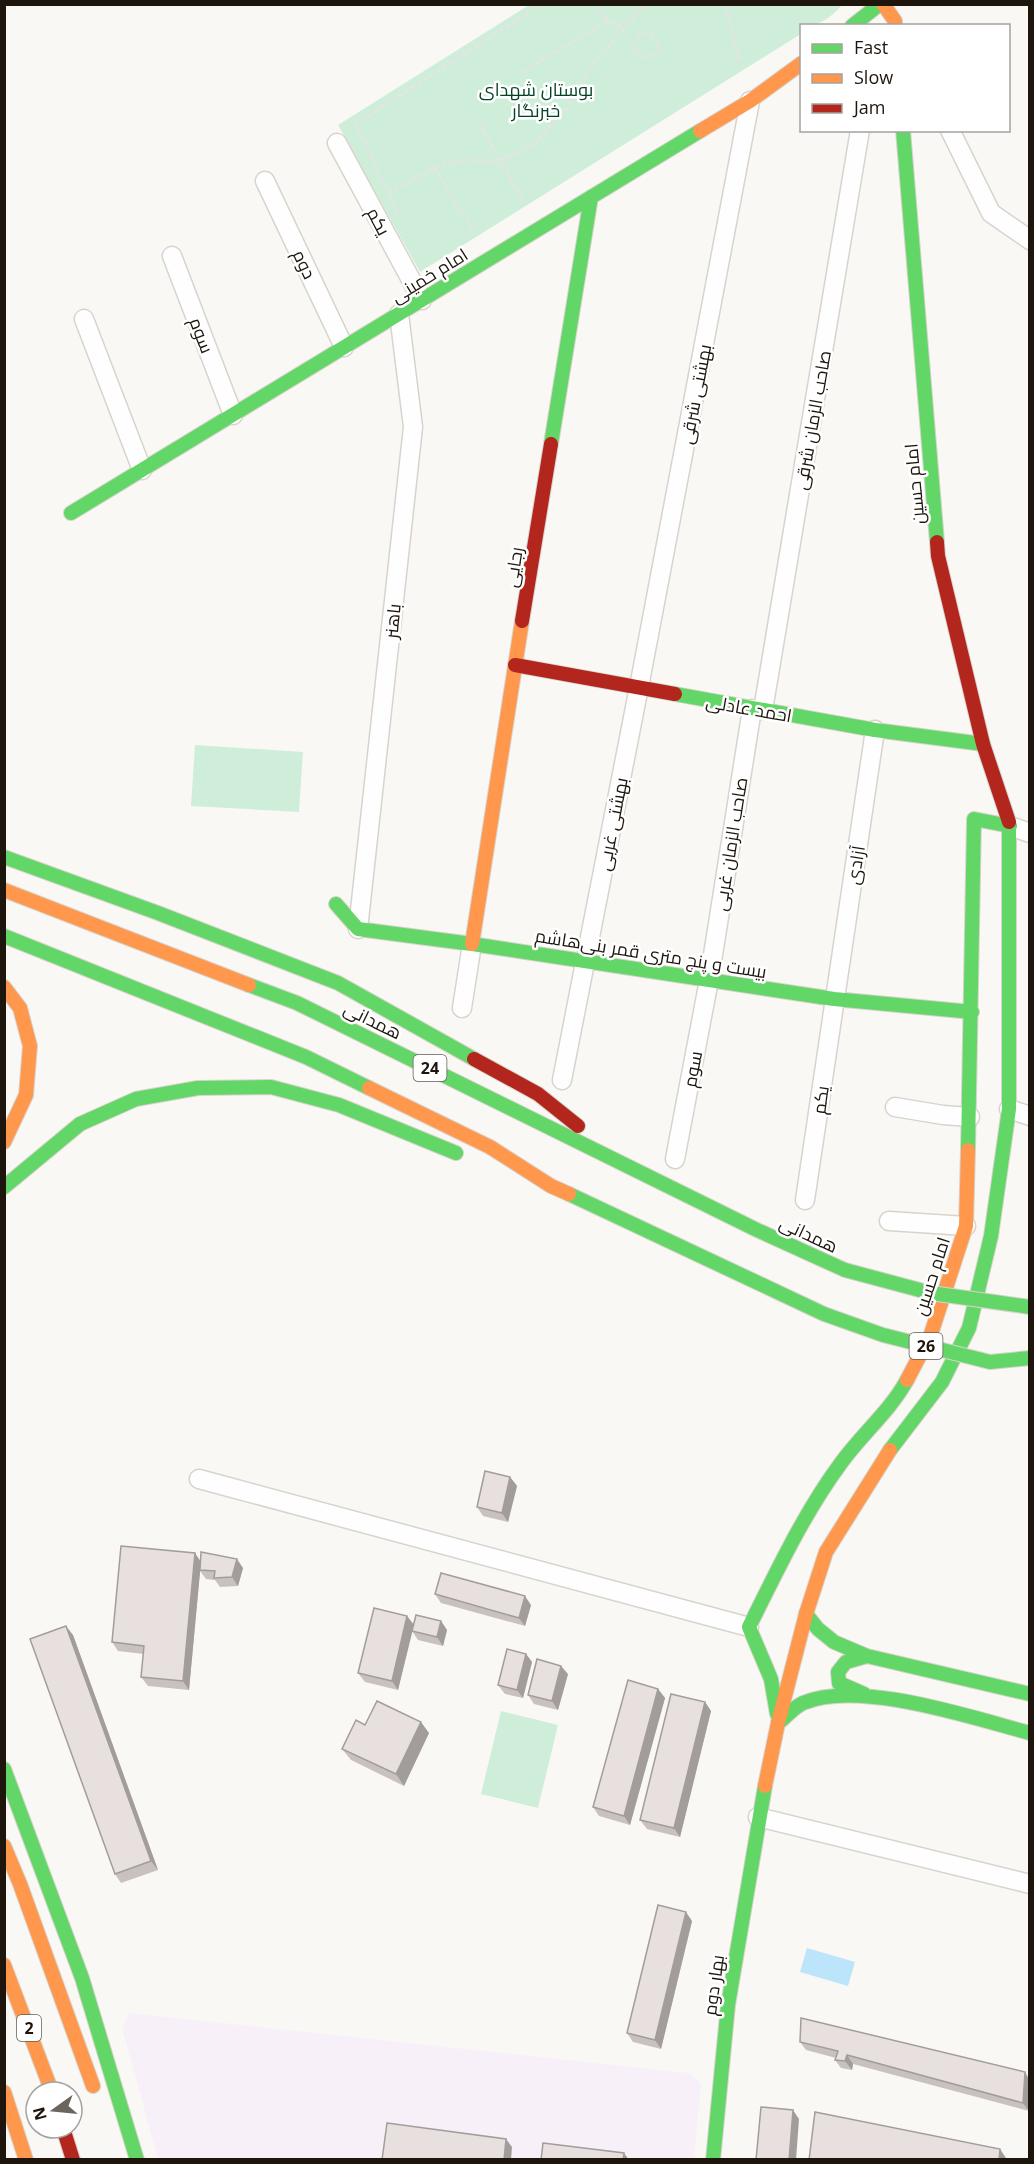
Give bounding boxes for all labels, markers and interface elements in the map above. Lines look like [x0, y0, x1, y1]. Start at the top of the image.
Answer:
legend [800, 24, 1010, 132]
text: Fast [854, 35, 888, 59]
text: Slow [854, 65, 893, 89]
park label: بوستان شهدای خبرنگار [479, 77, 593, 122]
text: Jam [852, 95, 886, 119]
street label: یکم [361, 203, 396, 240]
street label: امام خمینی [386, 242, 472, 309]
street label: دوم [287, 245, 322, 283]
street label: سوم [183, 314, 220, 357]
street label: بهشتی شرقی [674, 342, 716, 446]
street label: صاحب الزمان شرقی [788, 348, 836, 492]
street label: امام حسین [899, 443, 930, 525]
street label: رجایی [498, 545, 528, 589]
street label: باهنر [378, 602, 406, 641]
street label: احمد عادلی [704, 689, 794, 727]
street label: بهشتی غربی [591, 775, 633, 873]
street label: صاحب الزمان غربی [708, 775, 752, 913]
street label: آزادی [840, 844, 870, 886]
street label: بیست و پنج متری قمر بنی‌هاشم [533, 923, 768, 984]
street label: همدانی [340, 996, 406, 1044]
street label: سوم [677, 1049, 708, 1089]
road number: 24 [414, 1055, 446, 1081]
street label: یکم [806, 1084, 835, 1116]
street label: همدانی [776, 1210, 842, 1258]
street label: امام حسین [907, 1234, 956, 1319]
road number: 26 [910, 1333, 942, 1359]
street label: بهار دوم [697, 1953, 730, 2017]
road number: 2 [17, 2015, 41, 2041]
north arrow [24, 2080, 84, 2140]
text: N [27, 2105, 52, 2123]

